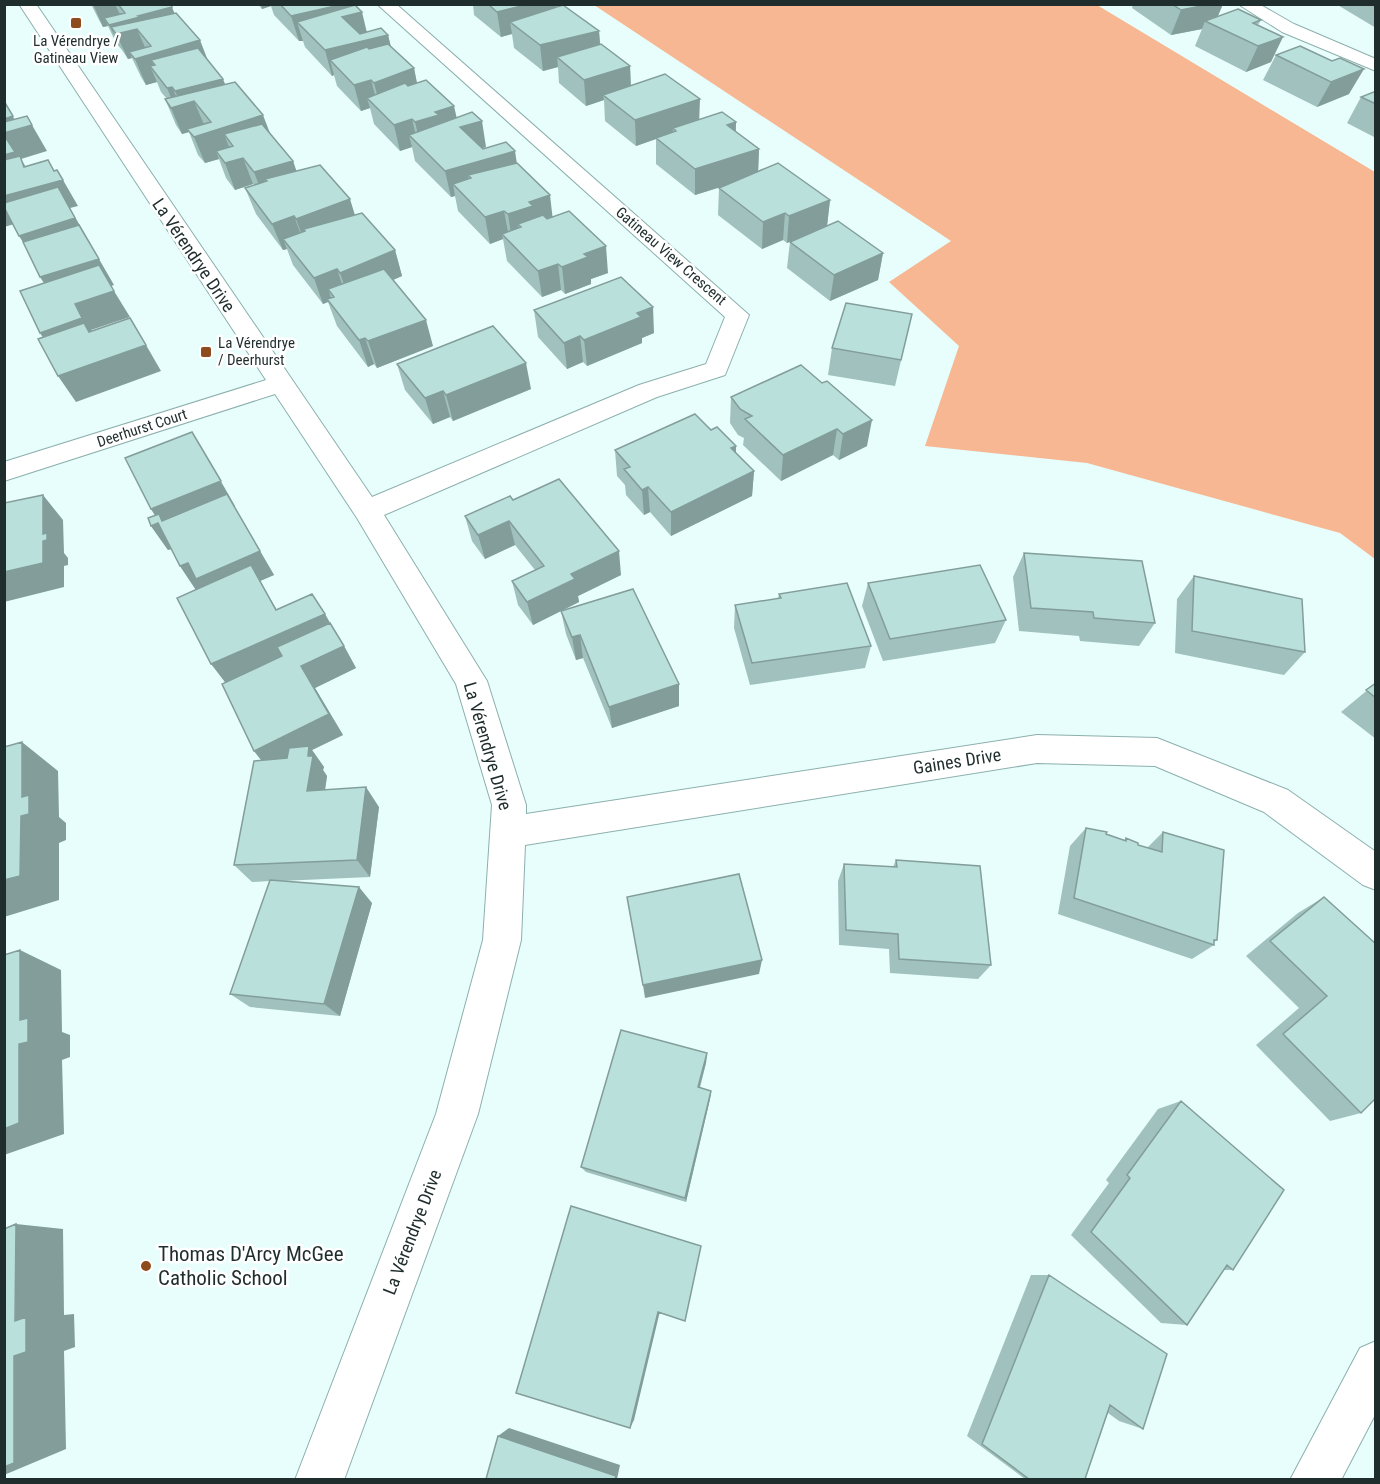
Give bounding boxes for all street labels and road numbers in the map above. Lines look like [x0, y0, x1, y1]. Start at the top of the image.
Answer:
street label: La Vérendrye Drive [148, 194, 240, 316]
street label: Gatineau View Crescent [612, 203, 730, 309]
street label: Deerhurst Court [95, 405, 189, 451]
street label: La Vérendrye Drive [460, 679, 516, 813]
street label: Gaines Drive [912, 744, 1002, 778]
street label: La Vérendrye Drive [378, 1166, 446, 1298]

